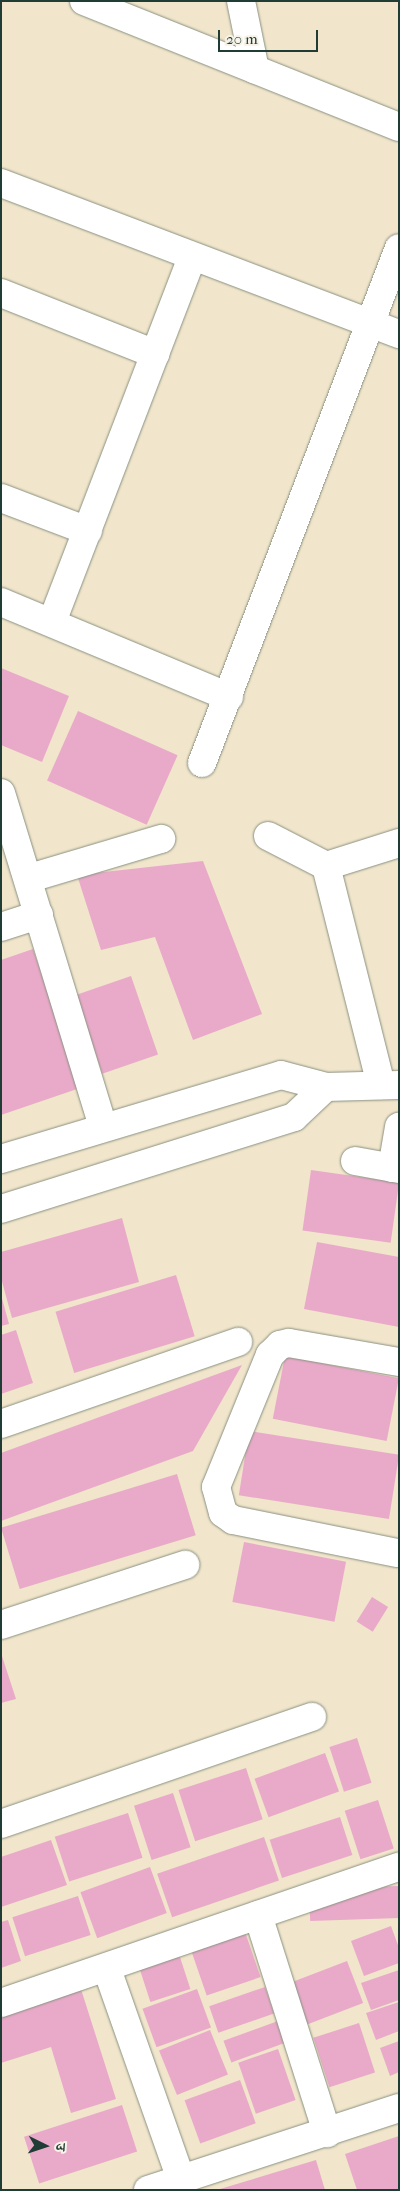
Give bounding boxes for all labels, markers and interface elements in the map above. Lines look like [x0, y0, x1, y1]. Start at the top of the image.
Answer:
scale bar [220, 20, 320, 52]
text: 20 m [226, 30, 258, 48]
north arrow [20, 2121, 70, 2171]
text: उ [52, 2143, 69, 2151]

